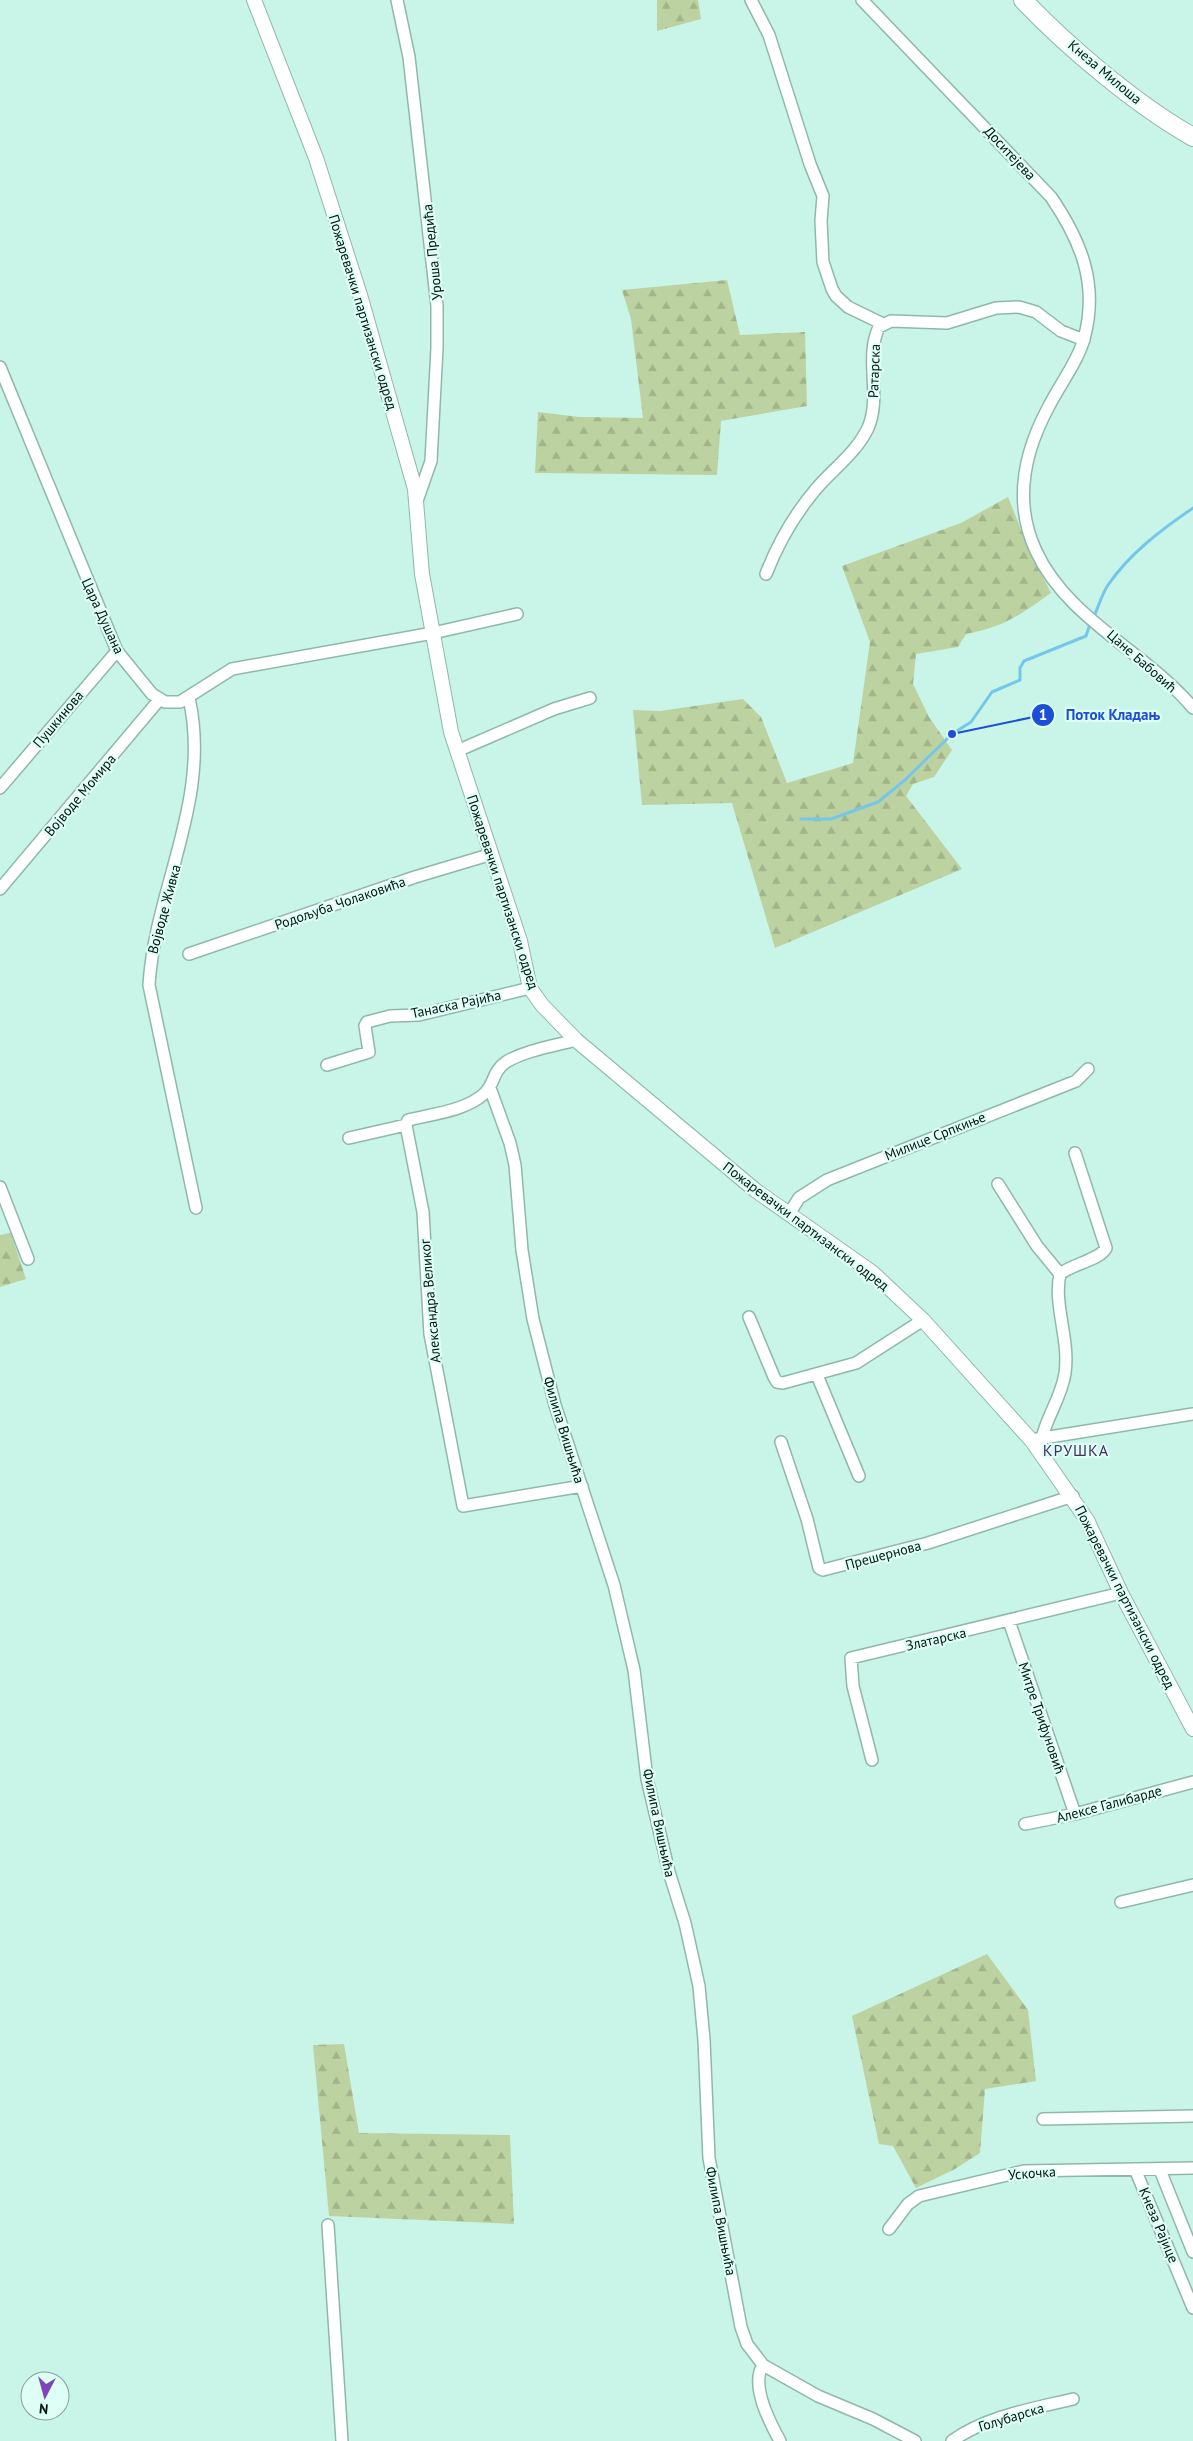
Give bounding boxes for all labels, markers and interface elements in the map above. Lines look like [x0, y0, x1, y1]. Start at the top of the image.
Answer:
street label: Кнеза Милоша [1065, 36, 1146, 108]
street label: Доситејева [980, 122, 1040, 184]
street label: Уроша Предића [418, 203, 446, 301]
street label: Пожаревачки партизански одред [325, 212, 401, 412]
street label: Ратарска [864, 343, 884, 398]
street label: Цара Душана [78, 575, 128, 657]
street label: Цане Бабовић [1103, 626, 1181, 696]
street label: Пушкинова [29, 687, 87, 751]
callout: Поток Кладањ [1031, 700, 1170, 730]
text: 1 [1039, 705, 1047, 724]
text: Поток Кладањ [1066, 705, 1161, 724]
street label: Војводе Момира [40, 750, 120, 840]
street label: Пожаревачки партизански одред [463, 793, 543, 992]
street label: Војводе Живка [143, 862, 185, 956]
street label: Родољуба Чолаковића [272, 872, 408, 934]
street label: Танаска Рајића [409, 986, 503, 1022]
street label: Милице Српкиње [882, 1108, 988, 1164]
street label: Пожаревачки партизански одред [719, 1158, 893, 1295]
street label: Александра Великог [416, 1237, 444, 1364]
street label: Филипа Вишњића [539, 1374, 589, 1486]
district label: КРУШКА [1043, 1440, 1109, 1460]
street label: Пожаревачки партизански одред [1071, 1502, 1179, 1692]
street label: Прешернова [843, 1536, 923, 1574]
street label: Златарска [904, 1623, 968, 1655]
street label: Митре Трифуновић [1014, 1660, 1070, 1776]
street label: Филипа Вишњића [639, 1767, 679, 1879]
street label: Алексе Галибарде [1054, 1781, 1164, 1827]
street label: Ускочка [1008, 2162, 1056, 2184]
street label: Филипа Вишњића [702, 2165, 740, 2277]
street label: Кнеза Рајице [1135, 2184, 1183, 2266]
north arrow [20, 2371, 70, 2421]
street label: Голубарска [976, 2398, 1046, 2435]
text: N [38, 2399, 49, 2418]

